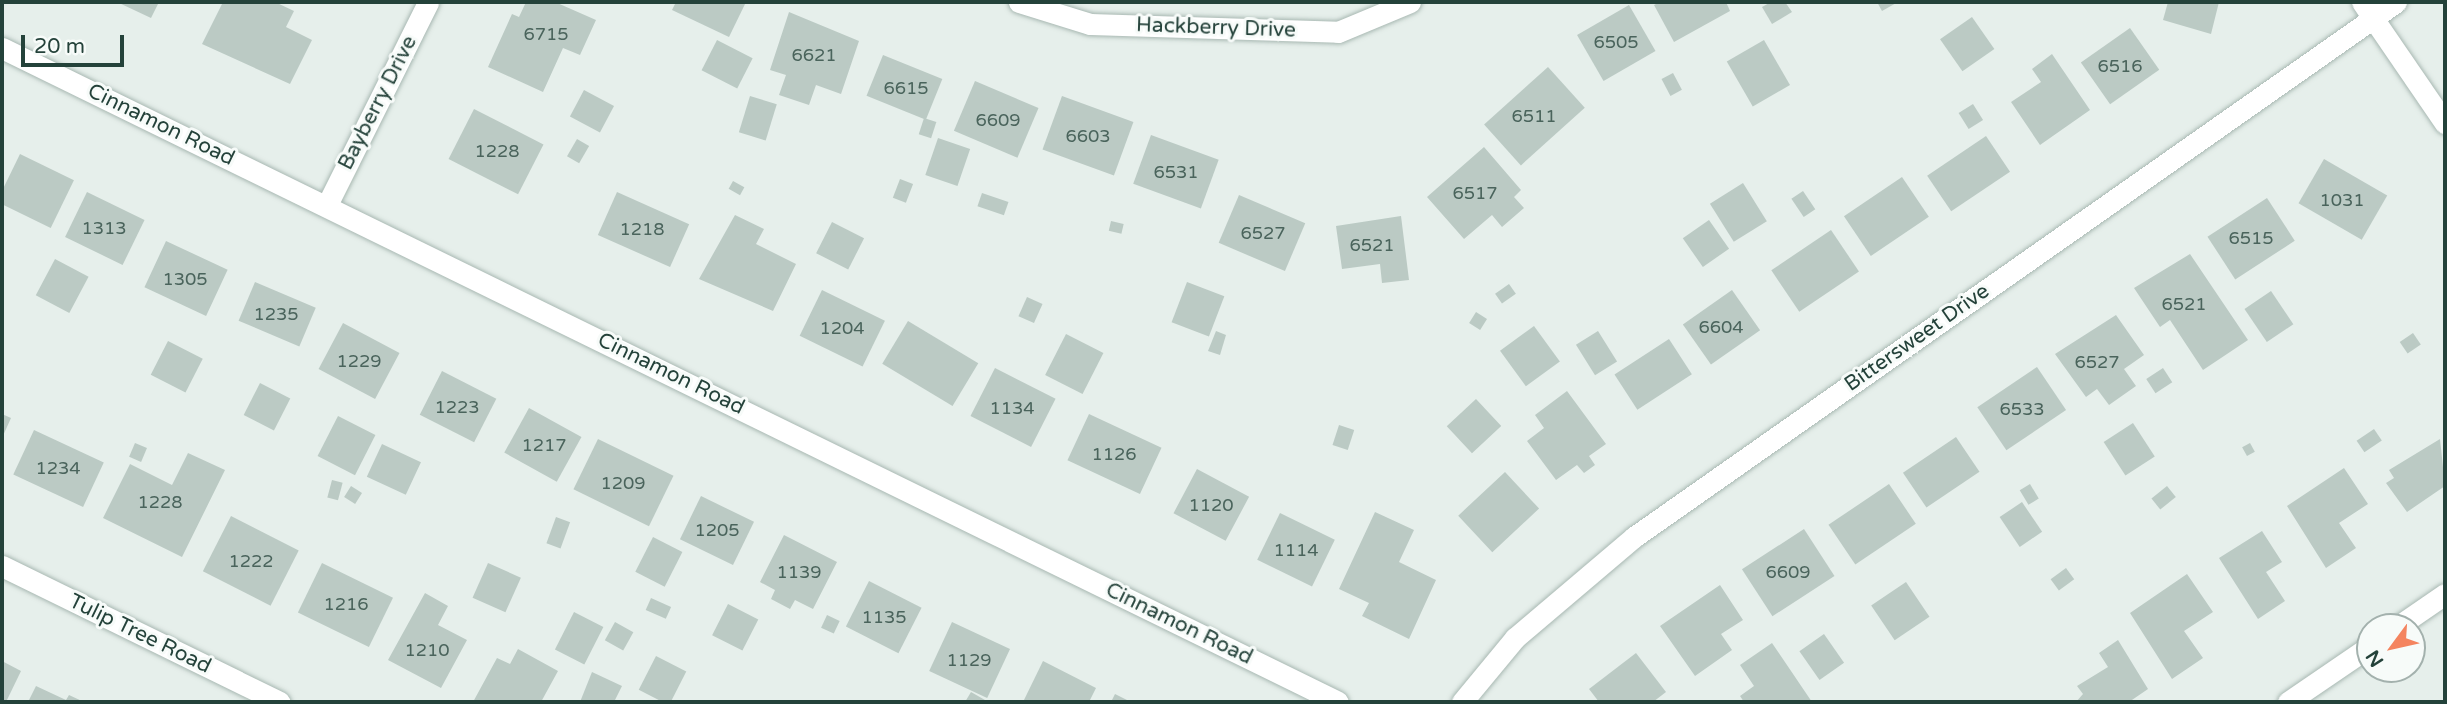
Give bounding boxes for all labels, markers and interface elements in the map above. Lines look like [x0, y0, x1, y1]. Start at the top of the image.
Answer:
street label: Hackberry Drive [1136, 13, 1296, 43]
scale bar [24, 21, 128, 65]
house number: 6715 [523, 23, 569, 45]
house number: 6505 [1593, 31, 1639, 53]
street label: Bayberry Drive [333, 32, 423, 174]
text: 20 m [34, 34, 85, 59]
house number: 6621 [791, 44, 837, 66]
house number: 6516 [2097, 55, 2143, 77]
house number: 6615 [883, 77, 929, 99]
street label: Cinnamon Road [83, 79, 239, 171]
house number: 6511 [1511, 105, 1557, 127]
house number: 6609 [975, 109, 1021, 131]
house number: 6603 [1065, 125, 1111, 147]
house number: 1228 [474, 140, 520, 162]
house number: 6531 [1153, 161, 1199, 183]
house number: 6517 [1452, 182, 1498, 204]
house number: 1031 [2319, 189, 2365, 211]
house number: 1313 [81, 217, 127, 239]
house number: 1218 [619, 218, 665, 240]
house number: 6527 [1240, 222, 1286, 244]
house number: 6515 [2228, 227, 2274, 249]
house number: 6521 [1349, 234, 1395, 256]
house number: 1305 [162, 268, 208, 290]
street label: Bittersweet Drive [1840, 279, 1994, 397]
house number: 6521 [2161, 293, 2207, 315]
house number: 1235 [253, 303, 299, 325]
house number: 6604 [1698, 316, 1744, 338]
house number: 1204 [819, 317, 865, 339]
street label: Cinnamon Road [593, 328, 749, 420]
house number: 1229 [336, 350, 382, 372]
house number: 6527 [2074, 351, 2120, 373]
house number: 1223 [434, 396, 480, 418]
house number: 1134 [989, 397, 1035, 419]
house number: 6533 [1999, 398, 2045, 420]
house number: 1217 [521, 434, 567, 456]
house number: 1126 [1091, 443, 1137, 465]
house number: 1234 [35, 457, 81, 479]
house number: 1209 [600, 472, 646, 494]
house number: 1228 [137, 491, 183, 513]
house number: 1120 [1188, 494, 1234, 516]
house number: 1205 [694, 519, 740, 541]
house number: 1114 [1273, 539, 1319, 561]
house number: 1222 [228, 550, 274, 572]
house number: 1139 [776, 561, 822, 583]
house number: 6609 [1765, 561, 1811, 583]
street label: Cinnamon Road [1101, 578, 1257, 670]
street label: Tulip Tree Road [65, 589, 215, 679]
house number: 1216 [323, 593, 369, 615]
house number: 1135 [861, 606, 907, 628]
north arrow [2356, 613, 2426, 683]
house number: 1210 [404, 639, 450, 661]
text: N [2362, 646, 2388, 671]
house number: 1129 [946, 649, 992, 671]

